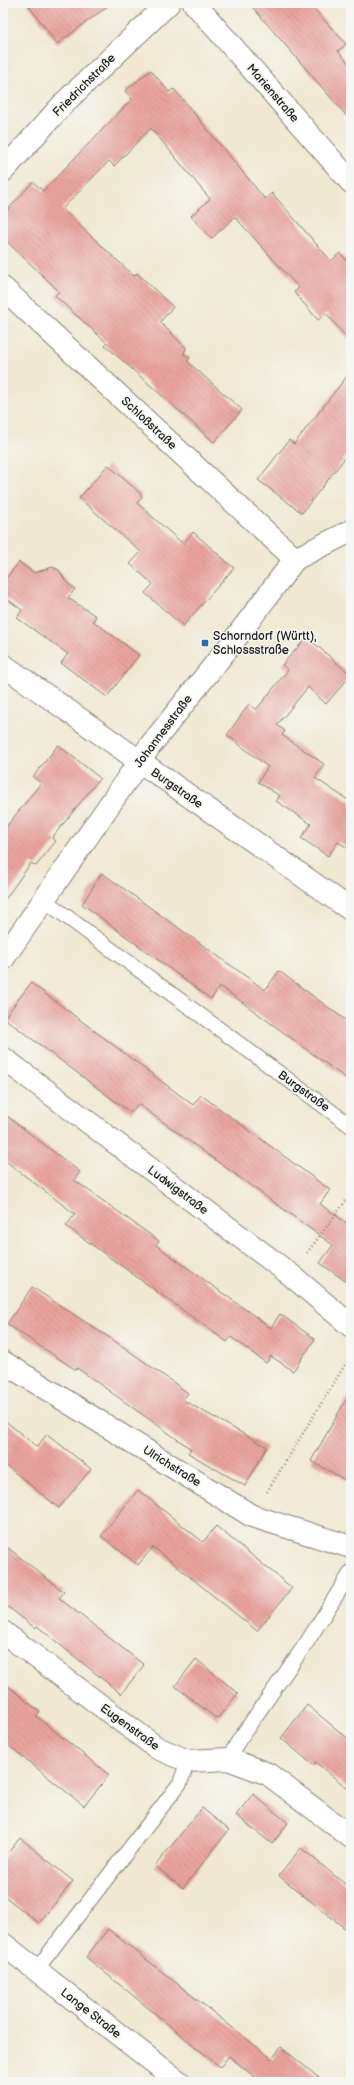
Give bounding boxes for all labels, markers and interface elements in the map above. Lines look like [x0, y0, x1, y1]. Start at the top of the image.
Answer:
street label: Friedrichstraße [50, 51, 119, 120]
street label: Marienstraße [243, 61, 302, 126]
street label: Schloßstraße [118, 394, 180, 453]
place label: Schorndorf (Württ), Schlossstraße [213, 629, 316, 658]
marker: Schorndorf (Württ), Schlossstraße [200, 638, 210, 648]
street label: Johannesstraße [131, 692, 196, 771]
street label: Burgstraße [148, 765, 206, 812]
street label: Burgstraße [275, 1068, 332, 1115]
street label: Ludwigstraße [144, 1163, 211, 1218]
street label: Ulrichstraße [140, 1443, 204, 1490]
street label: Eugenstraße [97, 1701, 162, 1754]
street label: Lange Straße [57, 1985, 124, 2042]

